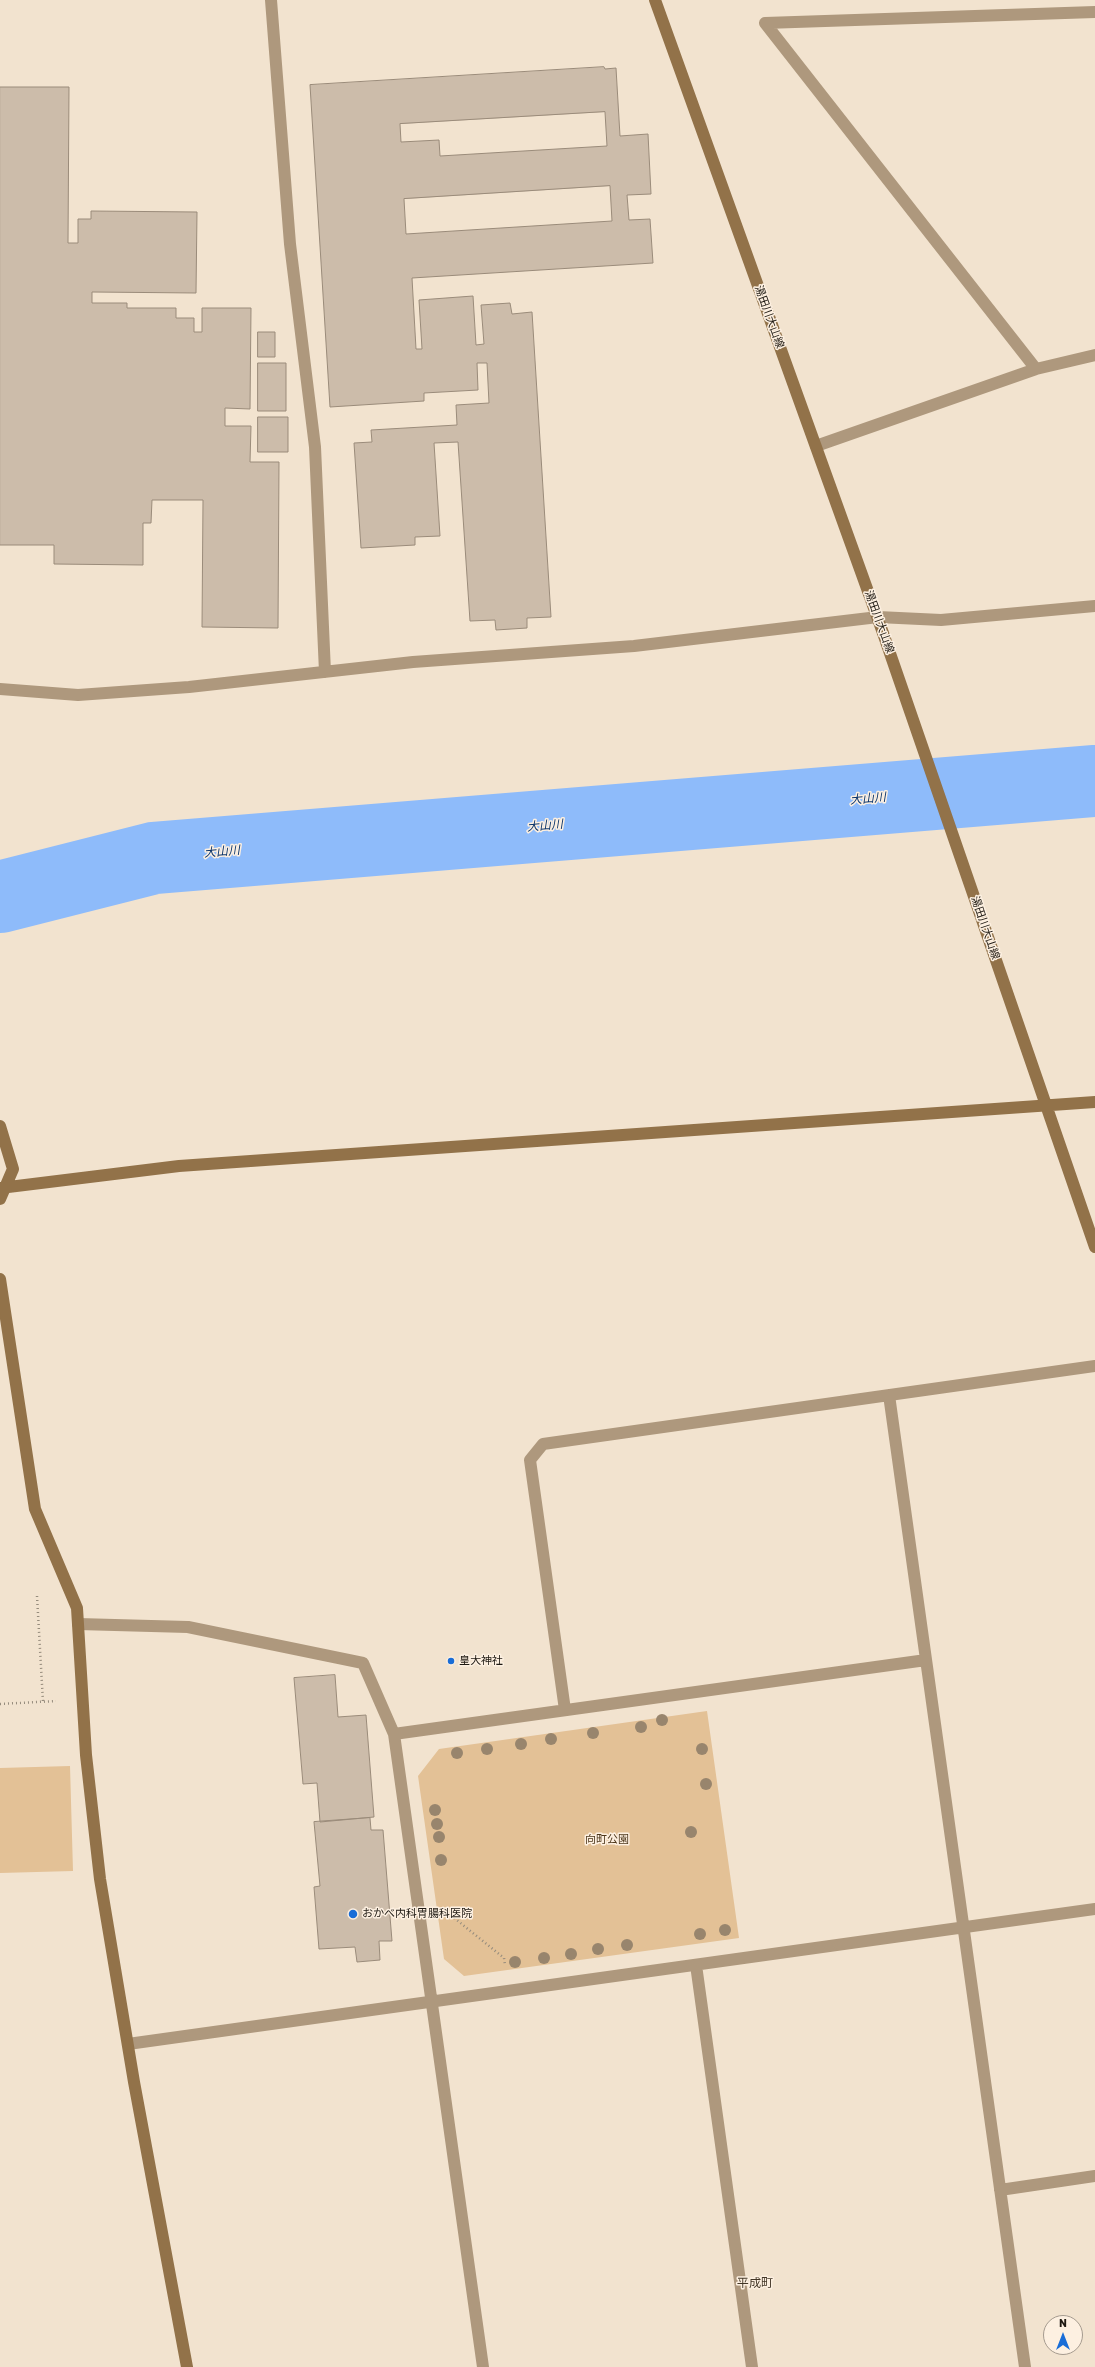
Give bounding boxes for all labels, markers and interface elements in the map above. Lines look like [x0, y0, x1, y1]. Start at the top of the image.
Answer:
street label: 湯田川大山線 [752, 284, 786, 350]
street label: 湯田川大山線 [862, 589, 896, 655]
water label: 大山川 [849, 790, 887, 808]
water label: 大山川 [526, 817, 564, 835]
water label: 大山川 [203, 843, 241, 861]
street label: 湯田川大山線 [968, 895, 1002, 961]
place label: 皇大神社 [459, 1654, 503, 1668]
marker: 皇大神社 [446, 1656, 456, 1666]
park label: 向町公園 [585, 1833, 629, 1847]
place label: おかべ内科胃腸科医院 [362, 1907, 472, 1921]
marker: おかべ内科胃腸科医院 [347, 1908, 359, 1920]
district label: 平成町 [737, 2277, 773, 2291]
north arrow [1043, 2315, 1083, 2355]
text: N [1059, 2317, 1067, 2330]

